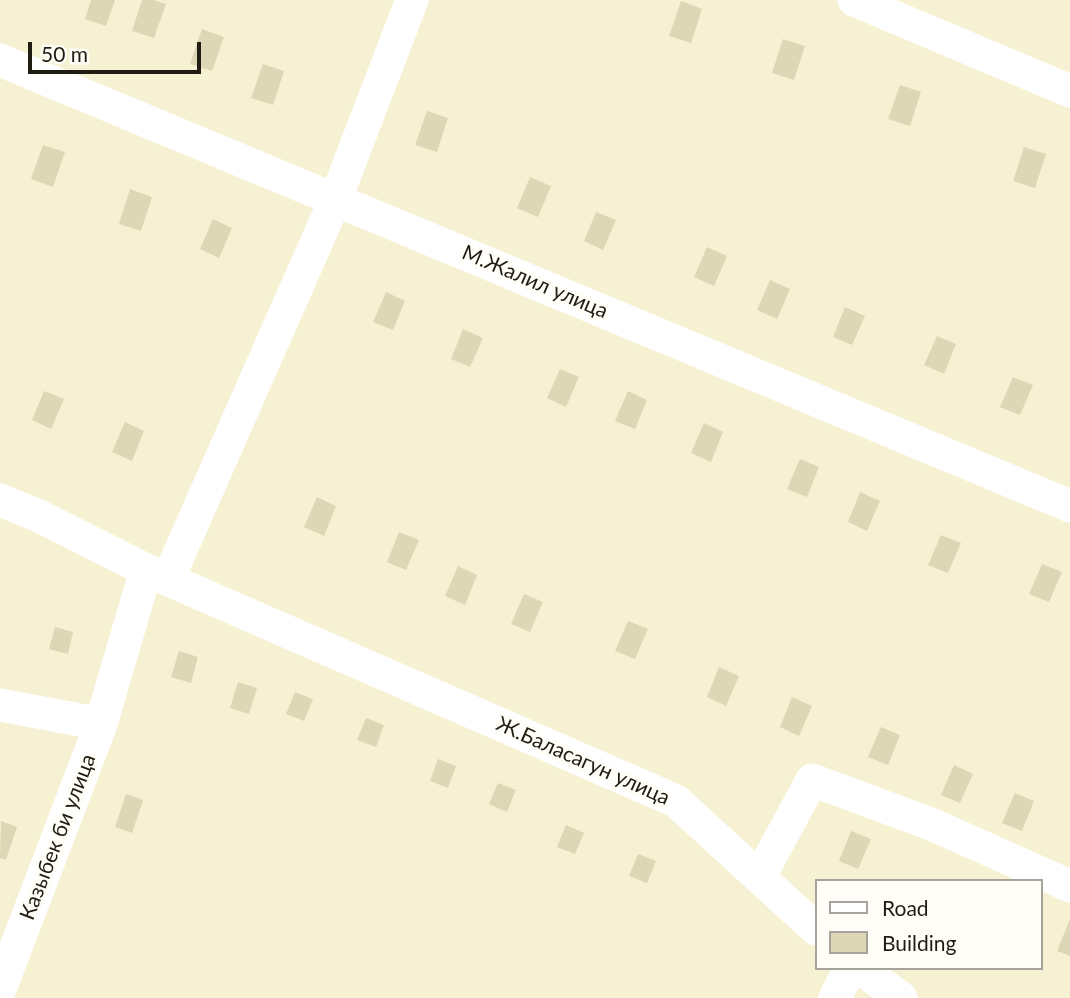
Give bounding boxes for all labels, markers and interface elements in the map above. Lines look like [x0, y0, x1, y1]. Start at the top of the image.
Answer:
scale bar [32, 28, 205, 72]
text: 50 m [41, 41, 88, 66]
street label: М.Жалил улица [458, 240, 612, 324]
street label: Ж.Баласагун улица [492, 711, 674, 811]
street label: Казыбек би улица [15, 750, 101, 924]
legend [814, 879, 1042, 970]
text: Road [882, 895, 929, 920]
text: Building [882, 930, 957, 955]

